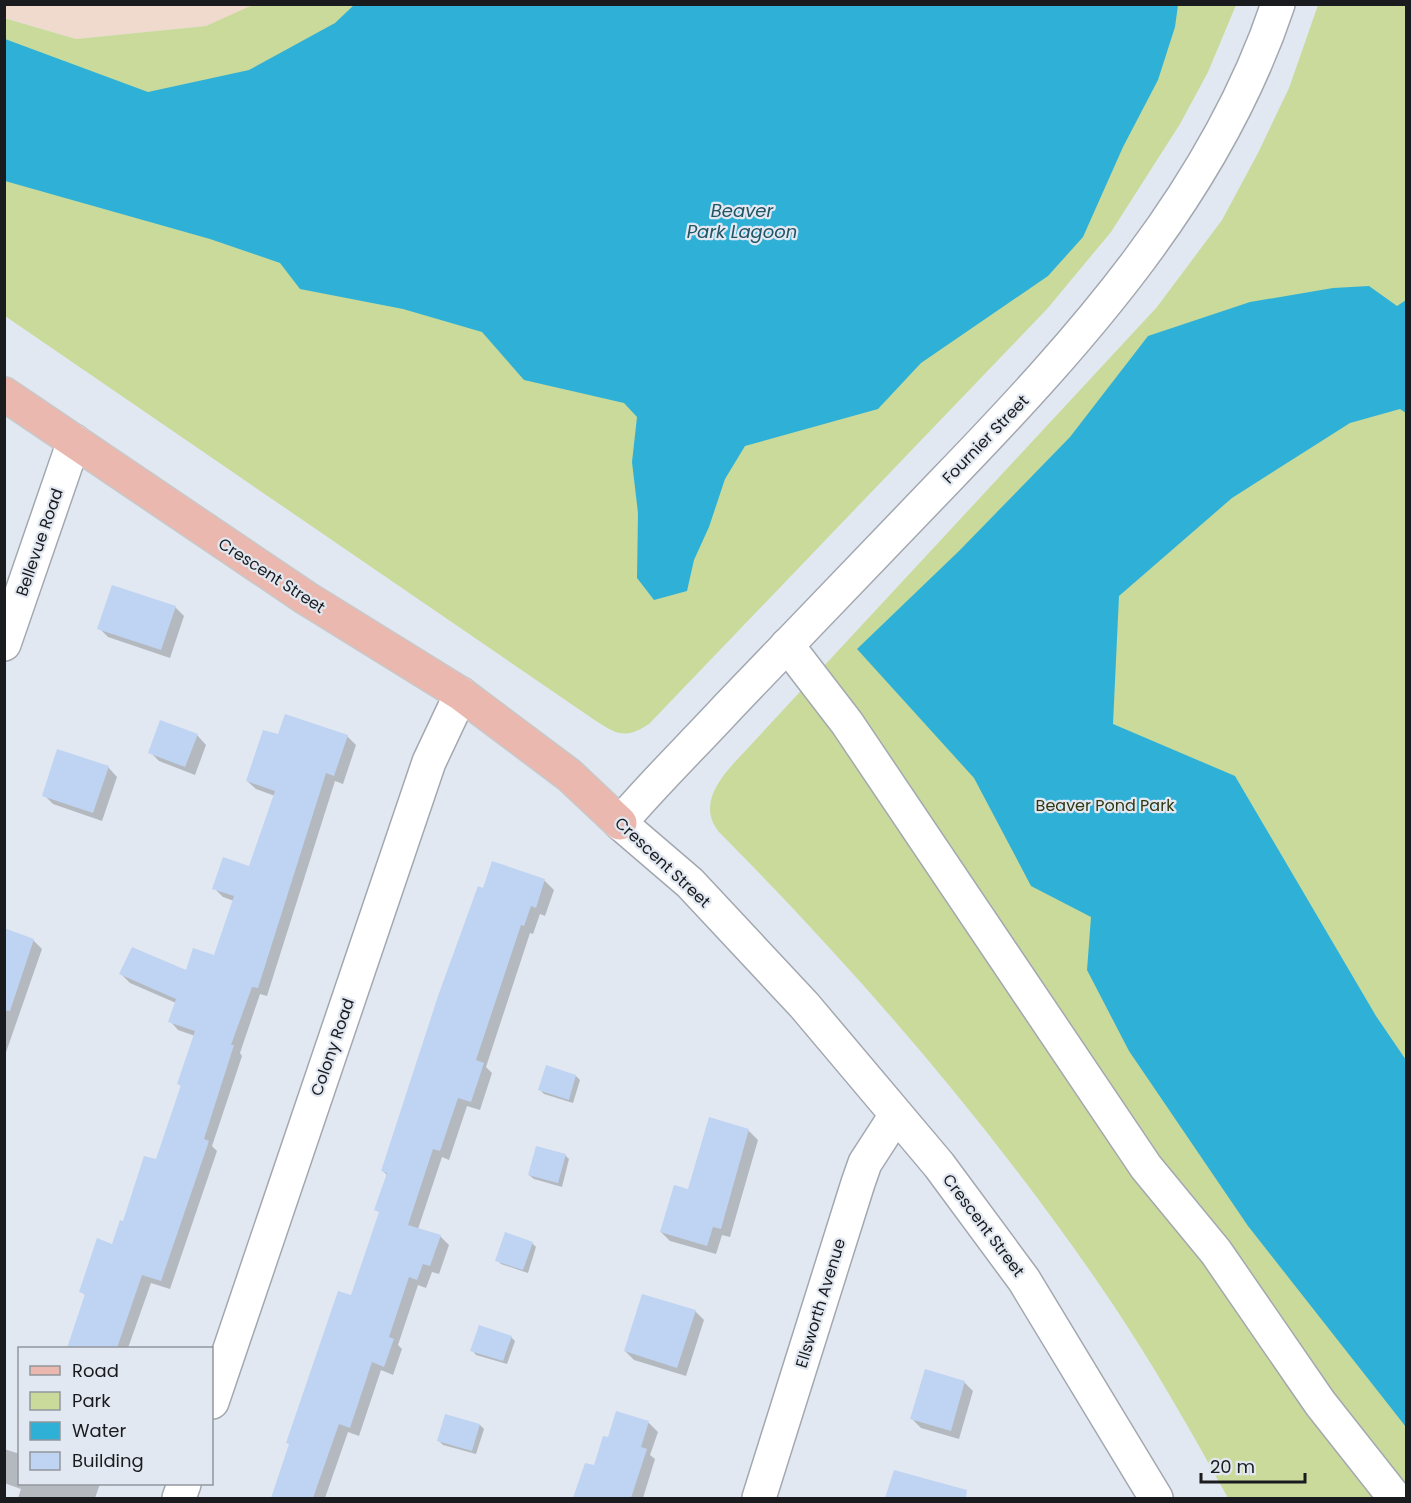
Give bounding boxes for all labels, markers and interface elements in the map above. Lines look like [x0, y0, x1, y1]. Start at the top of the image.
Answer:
water label: Beaver Park Lagoon [687, 198, 797, 244]
street label: Fournier Street [937, 390, 1034, 489]
street label: Bellevue Road [10, 485, 69, 599]
street label: Crescent Street [214, 532, 330, 619]
park label: Beaver Pond Park [1036, 794, 1175, 817]
street label: Crescent Street [610, 812, 716, 913]
street label: Colony Road [305, 995, 360, 1099]
street label: Crescent Street [937, 1169, 1030, 1282]
street label: Ellsworth Avenue [790, 1236, 851, 1371]
legend [18, 1347, 213, 1485]
text: Road [72, 1358, 119, 1383]
text: Park [72, 1388, 111, 1413]
text: Water [72, 1418, 126, 1443]
scale bar [1201, 1446, 1304, 1484]
text: Building [72, 1448, 144, 1473]
text: 20 m [1210, 1454, 1255, 1479]

